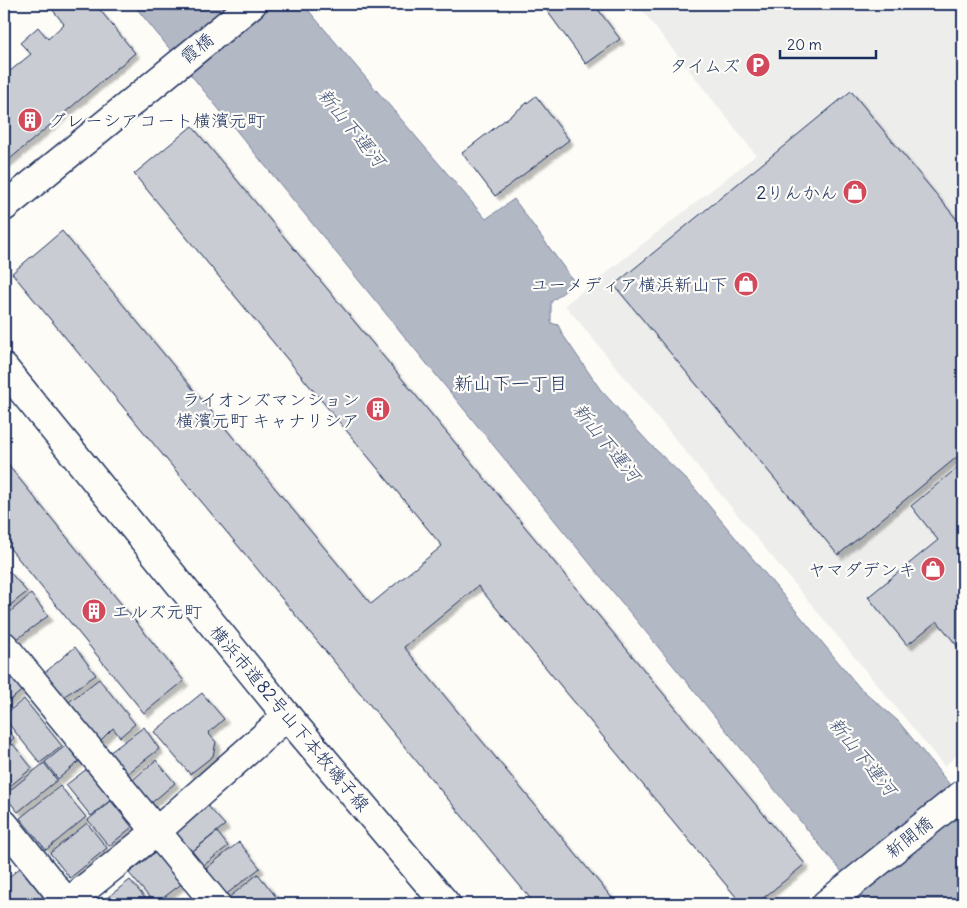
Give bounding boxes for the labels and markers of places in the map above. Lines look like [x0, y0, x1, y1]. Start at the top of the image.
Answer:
parking icon: タイムズ [745, 52, 771, 78]
place label: タイムズ [669, 54, 740, 77]
building icon: グレーシアコート横濱元町 [17, 107, 43, 133]
place label: グレーシアコート横濱元町 [48, 109, 265, 132]
shop icon: 2りんかん [842, 179, 868, 205]
place label: 2りんかん [756, 181, 838, 204]
shop icon: ユーメディア横浜新山下 [733, 271, 759, 297]
place label: ユーメディア横浜新山下 [531, 273, 728, 296]
place label: ライオンズマンション 横濱元町 キャナリシア [176, 388, 360, 432]
building icon: ライオンズマンション 横濱元町 キャナリシア [365, 396, 391, 422]
shop icon: ヤマダデンキ [920, 556, 946, 582]
place label: ヤマダデンキ [808, 558, 916, 581]
building icon: エルズ元町 [81, 598, 107, 624]
place label: エルズ元町 [112, 600, 202, 623]

